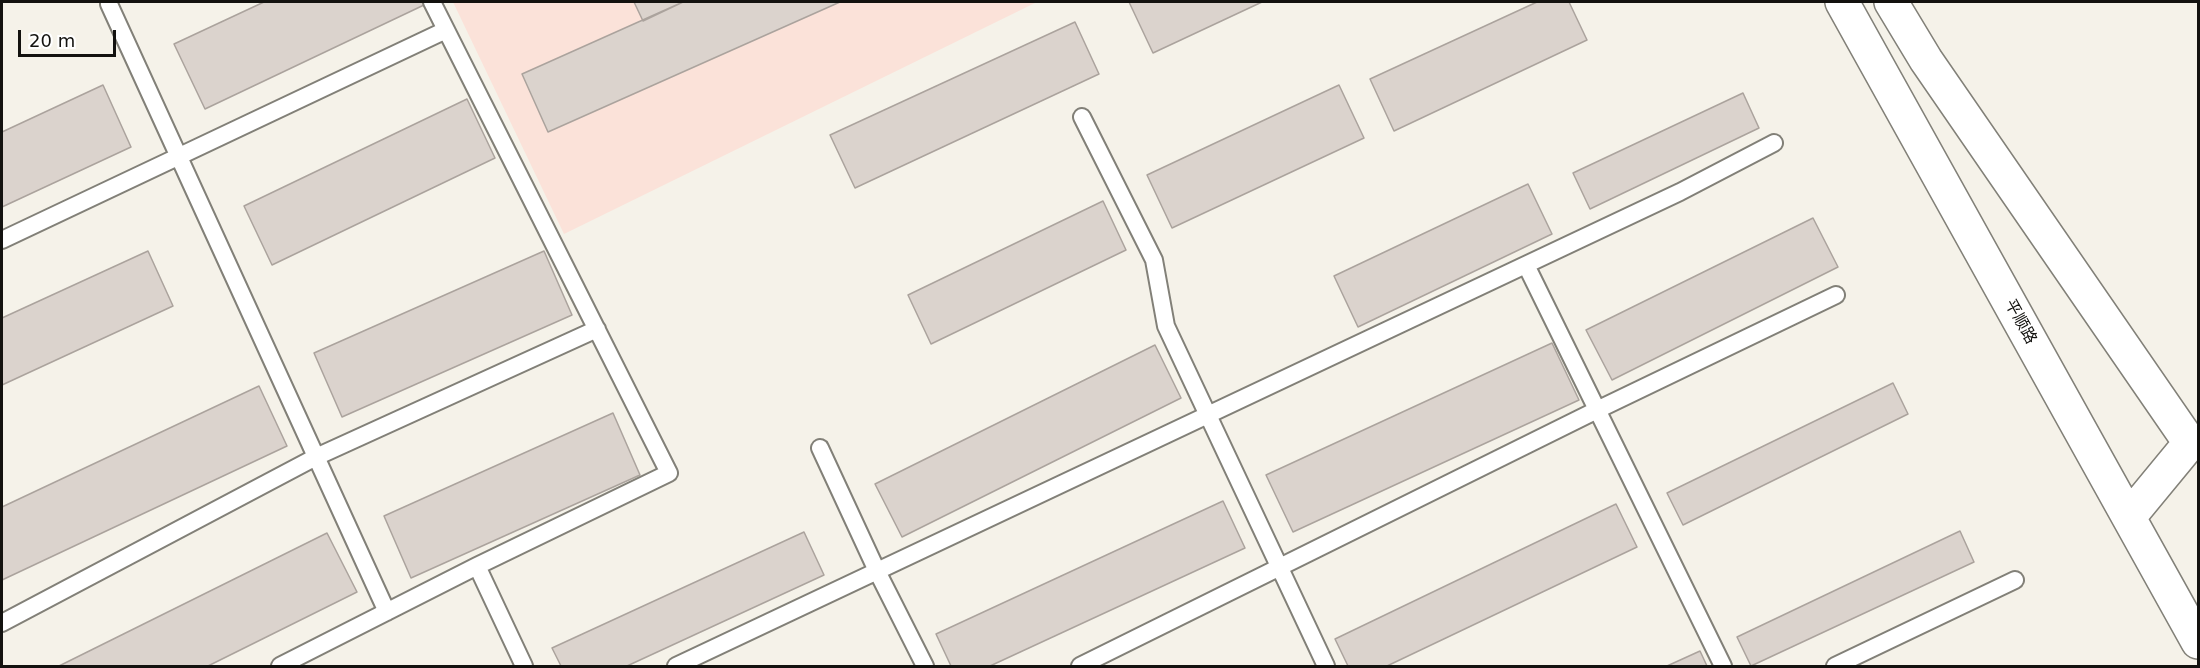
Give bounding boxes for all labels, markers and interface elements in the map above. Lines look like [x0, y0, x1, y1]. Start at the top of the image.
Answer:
scale bar [21, 18, 118, 56]
text: 20 m [29, 30, 75, 51]
street label: 平顺路 [2000, 296, 2040, 348]

